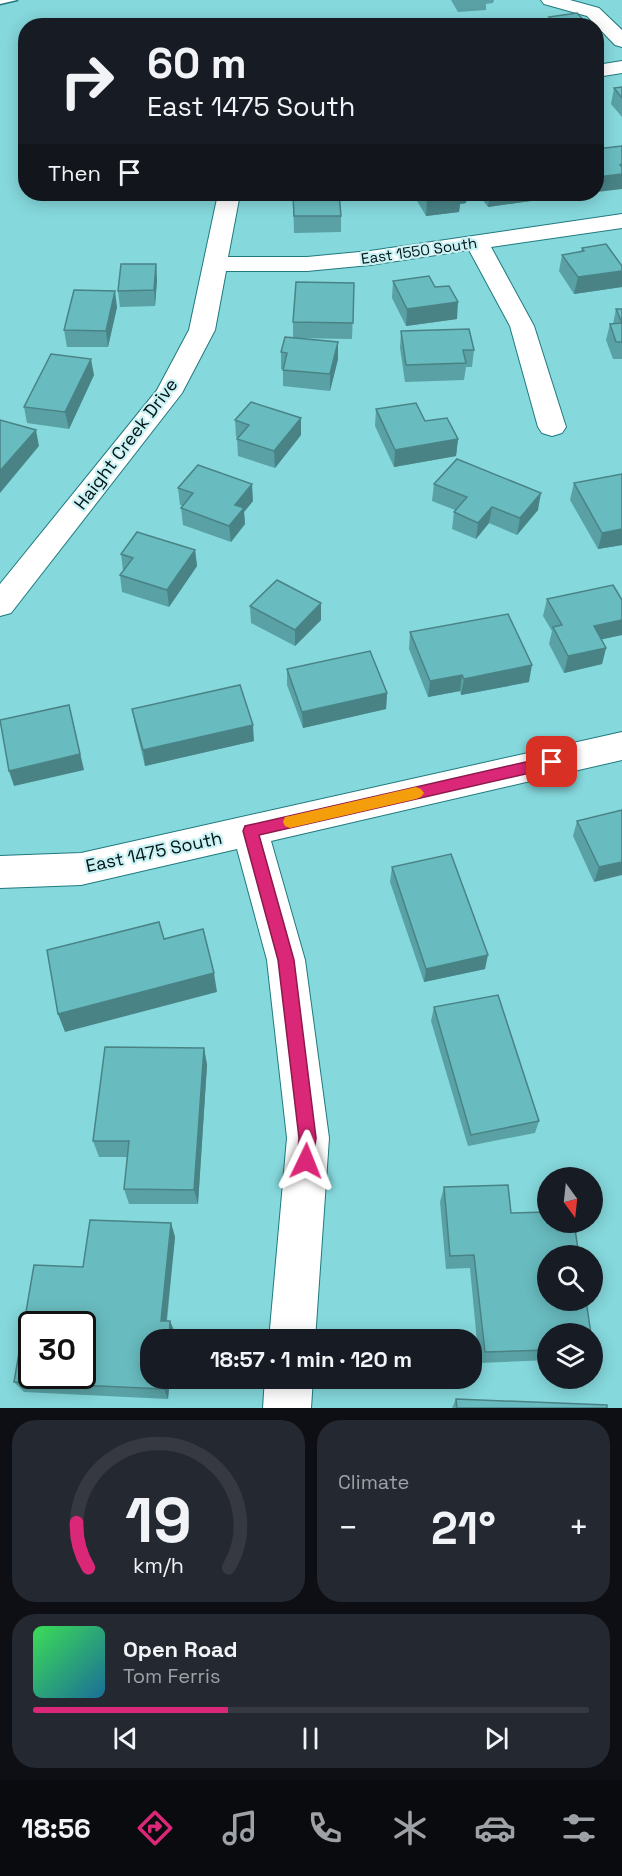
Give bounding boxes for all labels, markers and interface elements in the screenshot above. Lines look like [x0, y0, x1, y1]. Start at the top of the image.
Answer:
text: 60 m [147, 37, 247, 90]
icon: right [48, 42, 126, 120]
text: East 1475 South [147, 89, 355, 124]
icon: arrive [113, 156, 146, 189]
text: Then [48, 159, 101, 187]
street label: East 1550 South [360, 233, 478, 268]
street label: Haight Creek Drive [69, 373, 183, 514]
pin [526, 736, 577, 787]
icon: arrive [535, 745, 568, 778]
street label: East 1475 South [84, 826, 224, 877]
position arrow [274, 1129, 338, 1193]
north arrow [537, 1167, 603, 1233]
map controls [537, 1167, 603, 1389]
button: search [537, 1245, 603, 1311]
speed limit sign: 30 [18, 1311, 96, 1389]
button: layers [537, 1323, 603, 1389]
text: 18:57 · 1 min · 120 m [210, 1345, 412, 1373]
text: Climate [338, 1469, 409, 1495]
text: 19 [125, 1481, 192, 1560]
text: 21° [431, 1500, 496, 1557]
text: − [338, 1507, 358, 1549]
text: + [569, 1507, 589, 1549]
text: km/h [133, 1552, 184, 1579]
text: Open Road [123, 1635, 238, 1663]
text: Tom Ferris [123, 1663, 221, 1689]
icon: previous [109, 1722, 142, 1755]
icon: pause [294, 1722, 327, 1755]
icon: next [480, 1722, 513, 1755]
icon: directions [134, 1807, 176, 1849]
icon: music [219, 1807, 261, 1849]
icon: phone [304, 1807, 346, 1849]
icon: climate [389, 1807, 431, 1849]
icon: car [474, 1807, 516, 1849]
icon: filters [558, 1807, 600, 1849]
text: 18:56 [21, 1811, 91, 1846]

